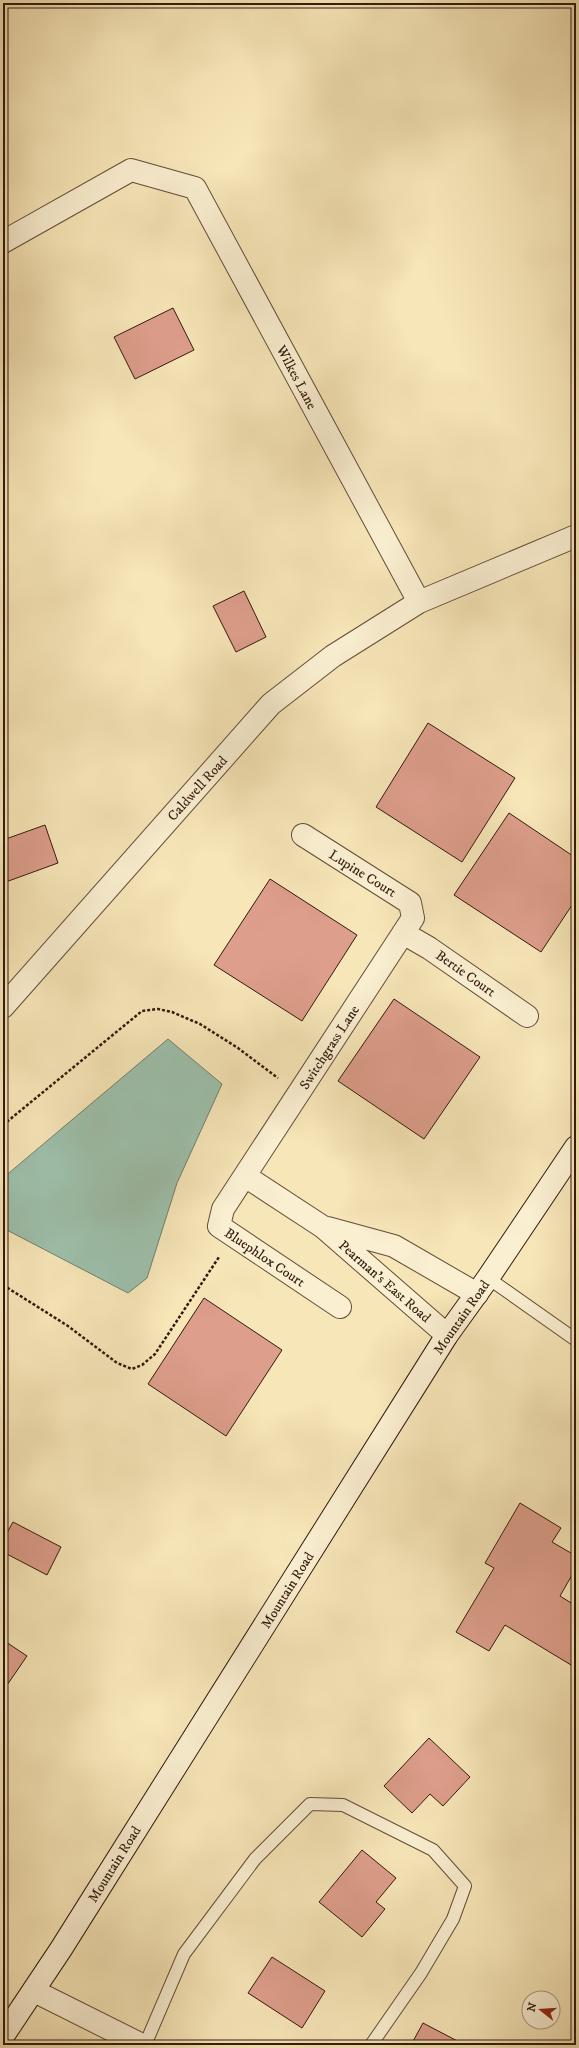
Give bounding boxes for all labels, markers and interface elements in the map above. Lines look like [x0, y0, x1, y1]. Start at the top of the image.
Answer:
street label: Wilkes Lane [271, 341, 321, 413]
street label: Caldwell Road [164, 752, 232, 825]
street label: Lupine Court [325, 846, 400, 902]
street label: Bertie Court [432, 947, 499, 1001]
street label: Switchgrass Lane [296, 1002, 364, 1093]
street label: Bluephlox Court [221, 1224, 309, 1292]
street label: Pearman's East Road [334, 1237, 434, 1327]
street label: Mountain Road [430, 1277, 494, 1358]
street label: Mountain Road [257, 1549, 318, 1632]
street label: Mountain Road [84, 1823, 145, 1906]
north arrow [521, 1990, 561, 2030]
text: N [524, 2001, 540, 2014]

